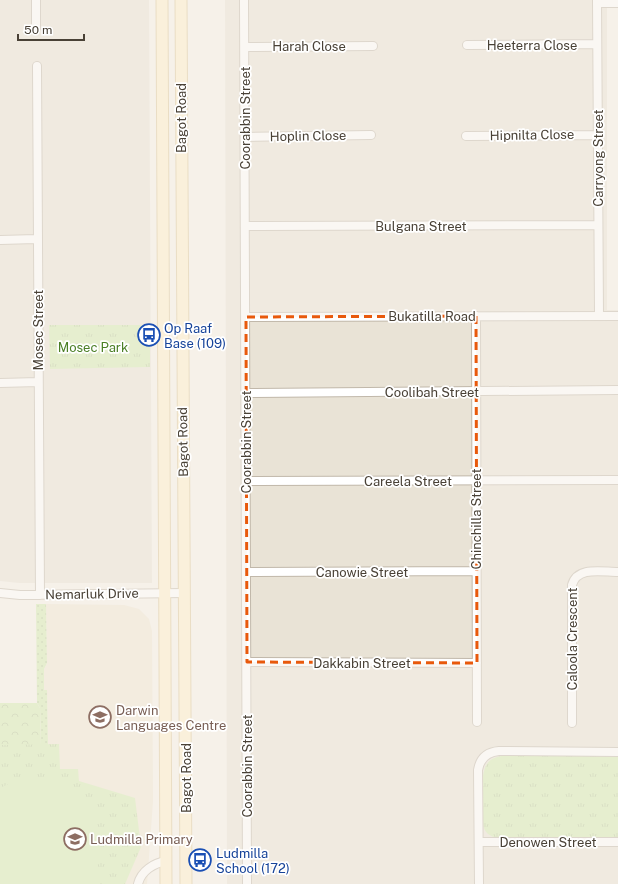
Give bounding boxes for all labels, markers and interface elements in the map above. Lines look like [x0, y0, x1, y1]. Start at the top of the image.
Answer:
scale bar [18, 16, 84, 42]
text: 50 m [24, 23, 52, 37]
street label: Heeterra Close [487, 38, 577, 53]
street label: Harah Close [272, 39, 346, 54]
street label: Coorabbin Street [238, 66, 253, 170]
street label: Bagot Road [174, 83, 189, 153]
street label: Carryong Street [591, 109, 606, 207]
street label: Hipnilta Close [490, 127, 574, 143]
street label: Hoplin Close [270, 128, 346, 144]
street label: Bulgana Street [375, 219, 467, 234]
street label: Mosec Street [31, 290, 46, 370]
street label: Bukatilla Road [388, 309, 476, 324]
place label: Op Raaf Base (109) [164, 321, 226, 351]
bus stop icon: Op Raaf Base (109) [136, 322, 162, 348]
park label: Mosec Park [58, 340, 128, 355]
street label: Coolibah Street [385, 385, 479, 400]
street label: Coorabbin Street [239, 390, 254, 494]
street label: Bagot Road [175, 407, 191, 477]
street label: Chinchilla Street [469, 469, 484, 569]
street label: Careela Street [364, 474, 452, 489]
street label: Canowie Street [316, 565, 408, 580]
street label: Nemarluk Drive [45, 586, 139, 602]
street label: Caloola Crescent [565, 587, 580, 691]
street label: Dakkabin Street [313, 656, 411, 671]
place label: Darwin Languages Centre [116, 703, 226, 733]
school or university icon: Darwin Languages Centre [87, 704, 113, 730]
street label: Coorabbin Street [240, 714, 255, 818]
street label: Bagot Road [179, 743, 194, 813]
school or university icon: Ludmilla Primary [62, 826, 88, 852]
place label: Ludmilla Primary [90, 832, 193, 847]
street label: Denowen Street [499, 835, 597, 850]
place label: Ludmilla School (172) [216, 846, 290, 876]
bus stop icon: Ludmilla School (172) [187, 847, 213, 873]

